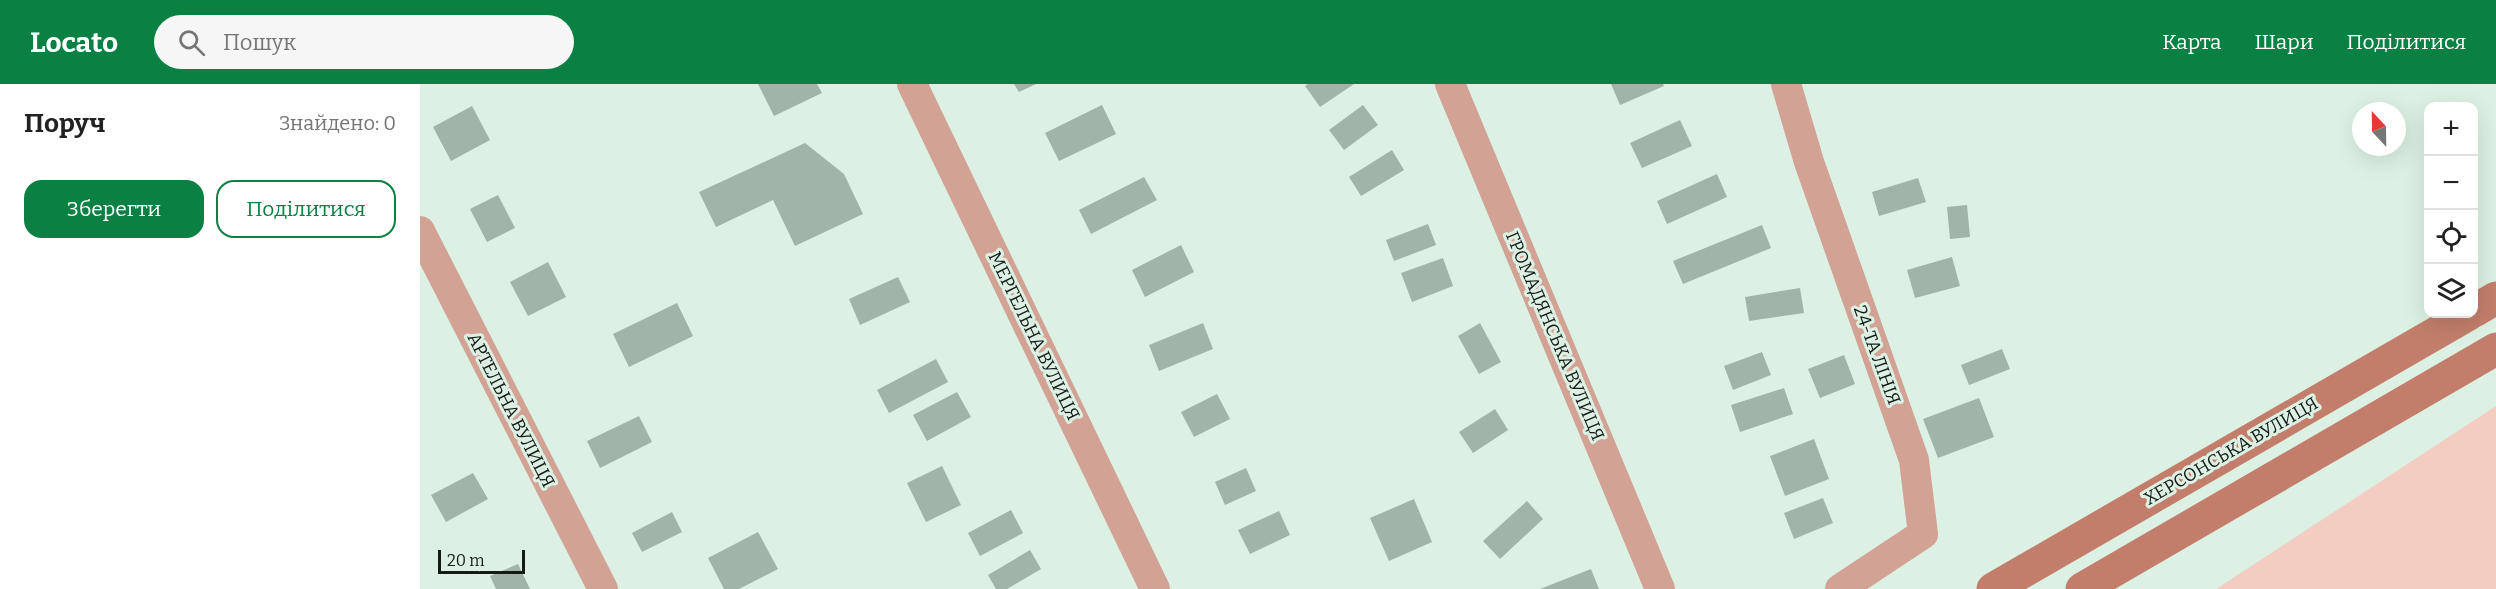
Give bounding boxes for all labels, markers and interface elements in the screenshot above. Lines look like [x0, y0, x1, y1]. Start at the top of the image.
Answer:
search box [154, 15, 574, 69]
text: Locato [30, 26, 118, 59]
icon: search [175, 26, 208, 59]
text: Пошук [223, 29, 296, 56]
text: Карта [2162, 29, 2222, 55]
text: Шари [2255, 29, 2314, 55]
text: Поділитися [2347, 29, 2466, 55]
north arrow [2352, 102, 2406, 156]
map controls [2424, 102, 2478, 318]
button: + [2424, 102, 2478, 156]
text: Поруч [24, 108, 106, 139]
text: Знайдено: 0 [279, 111, 396, 135]
button: − [2424, 156, 2478, 210]
button: Зберегти [24, 180, 204, 238]
button: Поділитися [216, 180, 396, 238]
button: locate [2424, 210, 2478, 264]
street label: ГРОМАДЯНСЬКА ВУЛИЦЯ [1501, 228, 1609, 444]
street label: МЕРГЕЛЬНА ВУЛИЦЯ [984, 248, 1084, 424]
button: layers [2424, 264, 2478, 318]
street label: 24-ТА ЛІНІЯ [1849, 302, 1905, 408]
street label: АРТЕЛЬНА ВУЛИЦЯ [462, 329, 560, 491]
street label: ХЕРСОНСЬКА ВУЛИЦЯ [2140, 392, 2322, 510]
scale bar [438, 547, 525, 574]
text: 20 m [447, 551, 484, 570]

